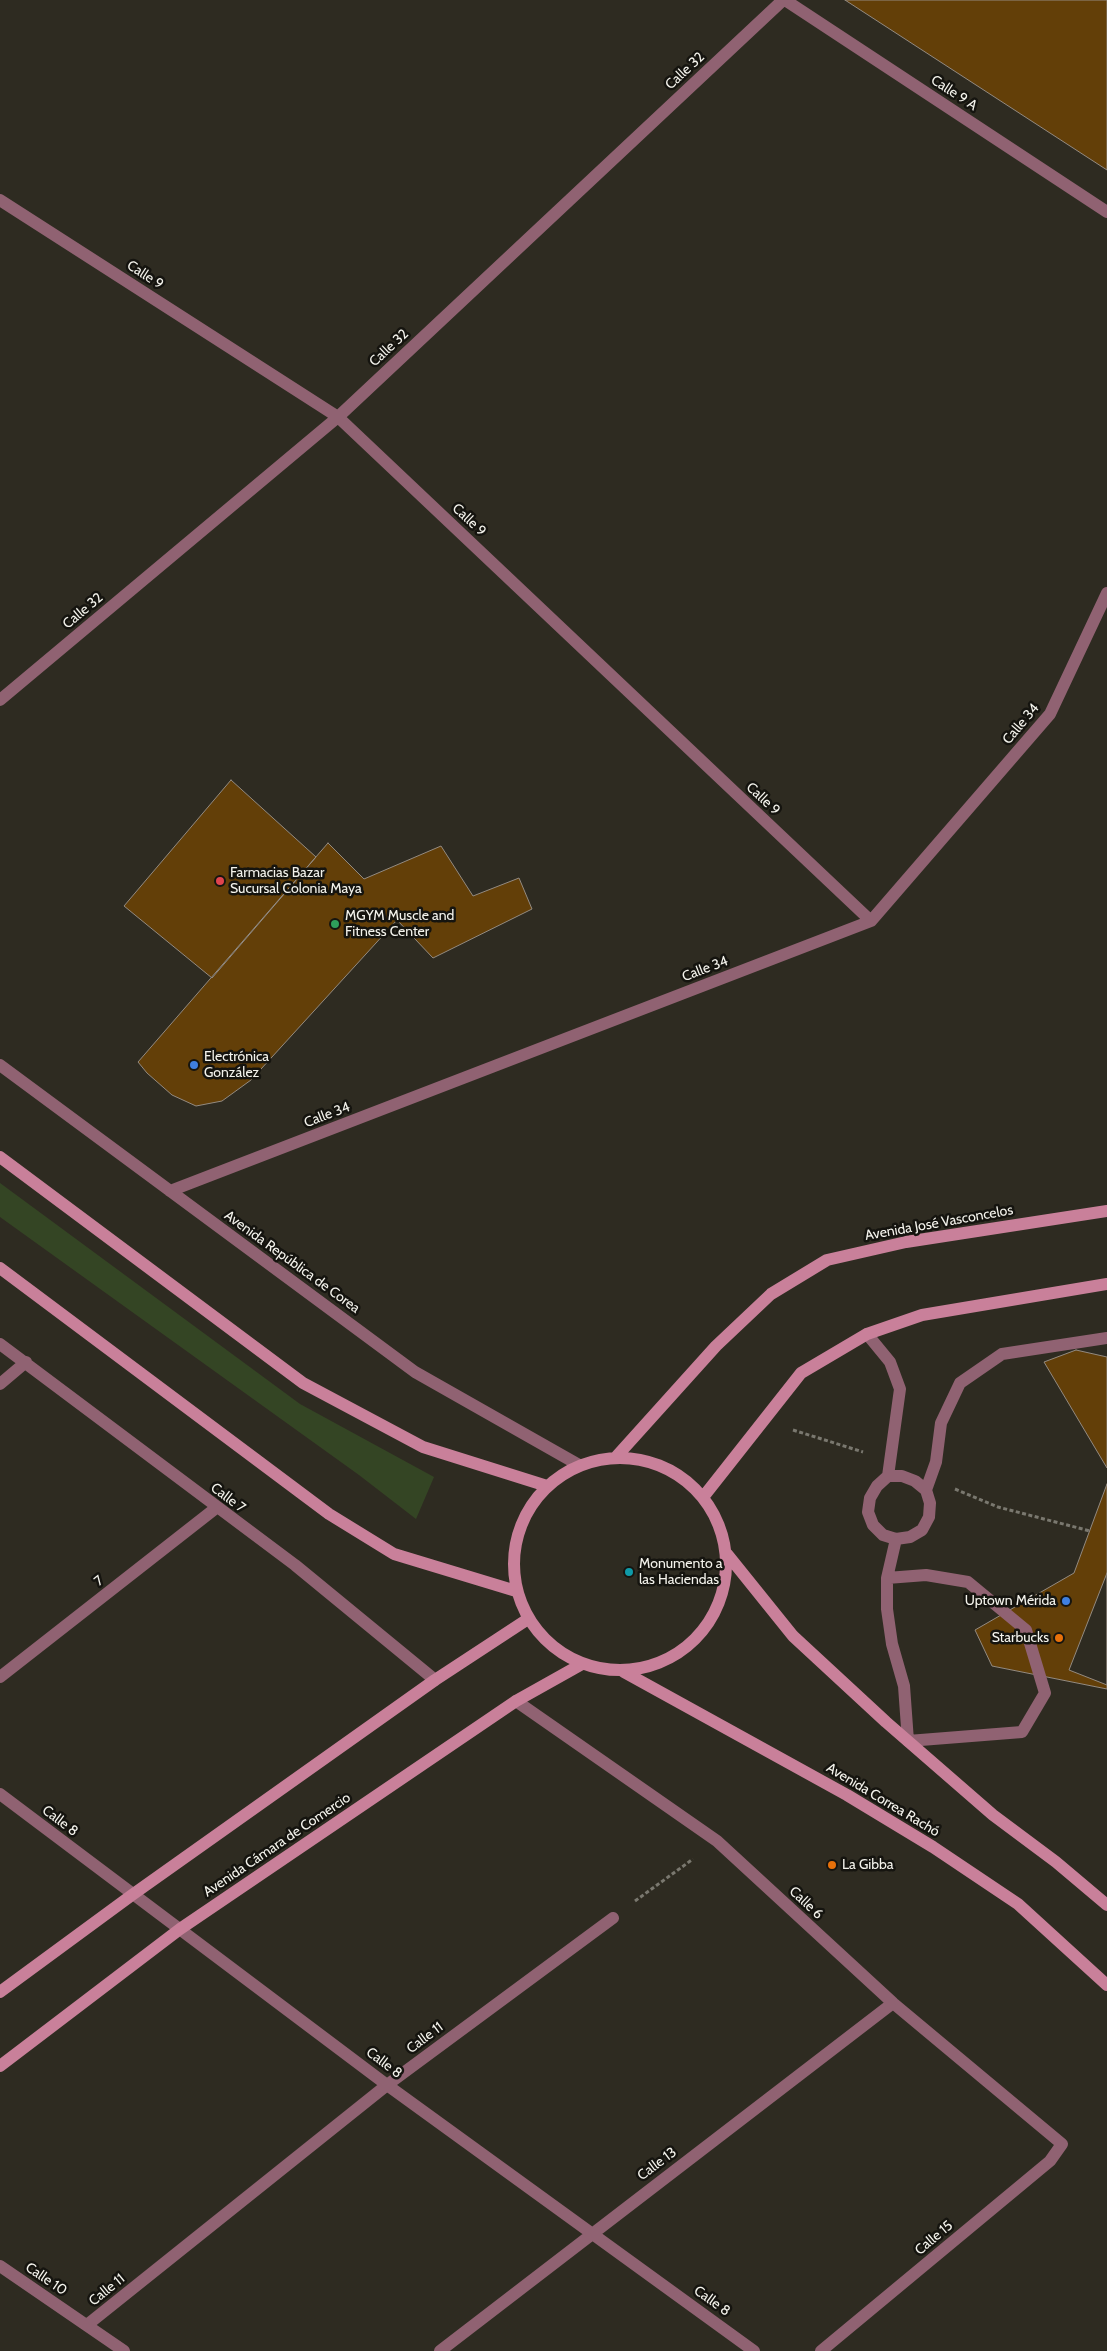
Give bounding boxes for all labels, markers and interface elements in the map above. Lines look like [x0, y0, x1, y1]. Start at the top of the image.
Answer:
street label: Calle 32 [662, 49, 708, 93]
street label: Calle 9 A [928, 72, 980, 114]
street label: Calle 9 [124, 257, 166, 293]
street label: Calle 32 [366, 326, 412, 370]
street label: Calle 9 [449, 500, 489, 540]
street label: Calle 32 [60, 589, 106, 633]
street label: Calle 34 [999, 700, 1043, 748]
street label: Calle 9 [743, 779, 783, 819]
place label: Farmacias Bazar Sucursal Colonia Maya [230, 865, 362, 898]
marker: Farmacias Bazar Sucursal Colonia Maya [214, 875, 226, 887]
place label: MGYM Muscle and Fitness Center [345, 908, 454, 940]
marker: MGYM Muscle and Fitness Center [329, 918, 341, 930]
street label: Calle 34 [680, 953, 730, 985]
place label: Electrónica González [204, 1049, 269, 1082]
marker: Electrónica González [188, 1059, 200, 1071]
street label: Calle 34 [302, 1099, 352, 1131]
street label: Avenida José Vasconcelos [864, 1202, 1014, 1244]
street label: Avenida República de Corea [221, 1207, 363, 1317]
street label: Calle 7 [207, 1479, 249, 1517]
place label: Monumento a las Haciendas [639, 1556, 722, 1588]
marker: Monumento a las Haciendas [623, 1566, 635, 1578]
street label: 7 [91, 1572, 107, 1590]
place label: Uptown Mérida [965, 1593, 1056, 1609]
marker: Uptown Mérida [1060, 1595, 1072, 1607]
place label: Starbucks [992, 1630, 1049, 1646]
marker: Starbucks [1053, 1632, 1065, 1644]
street label: Avenida Correa Rachó [823, 1760, 943, 1840]
street label: Avenida Cámara de Comercio [200, 1789, 354, 1901]
street label: Calle 8 [39, 1802, 81, 1840]
place label: La Gibba [842, 1857, 893, 1873]
marker: La Gibba [826, 1859, 838, 1871]
street label: Calle 6 [786, 1883, 826, 1923]
street label: Calle 11 [403, 2019, 447, 2057]
street label: Calle 8 [363, 2044, 405, 2082]
street label: Calle 13 [634, 2144, 680, 2184]
street label: Calle 15 [912, 2217, 956, 2259]
street label: Calle 10 [22, 2259, 70, 2299]
street label: Calle 11 [86, 2270, 128, 2310]
street label: Calle 8 [691, 2282, 733, 2320]

